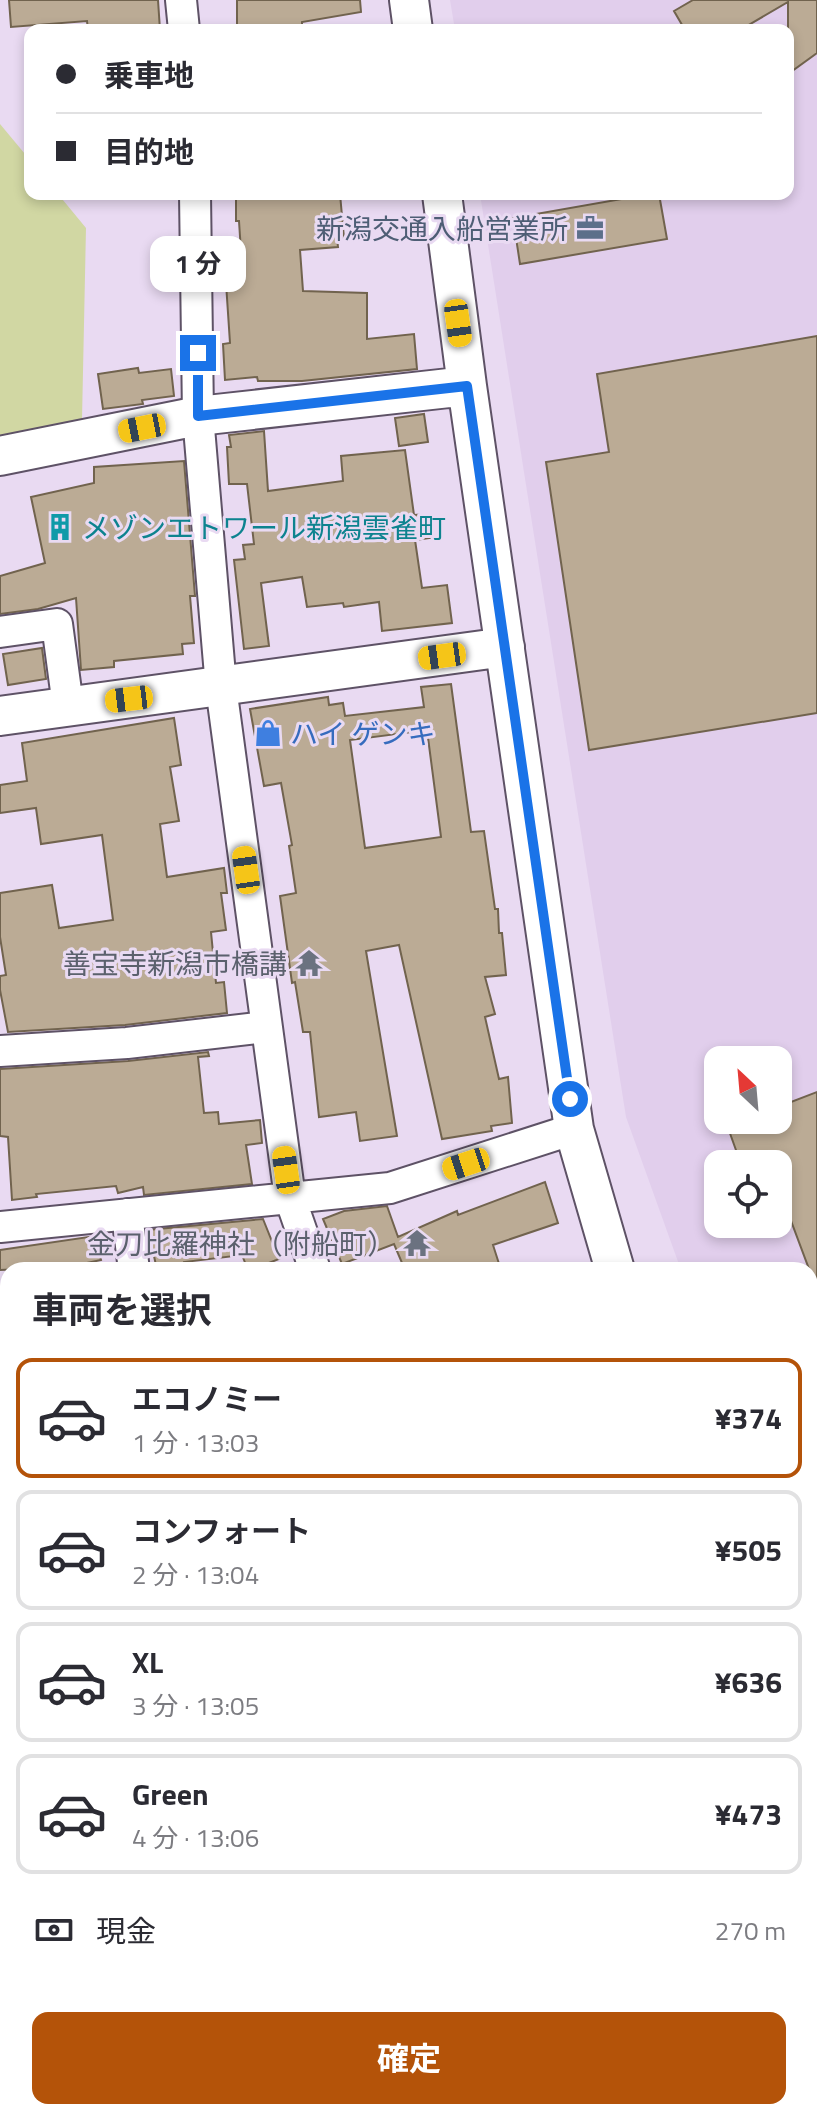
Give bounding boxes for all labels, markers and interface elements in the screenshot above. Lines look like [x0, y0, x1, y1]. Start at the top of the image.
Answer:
text: 乗車地 [104, 52, 194, 98]
text: 目的地 [104, 129, 194, 175]
place label: 新潟交通入船営業所 [316, 207, 568, 250]
office icon: 新潟交通入船営業所 [575, 213, 605, 243]
callout: 1 分 [150, 237, 246, 293]
text: 1 分 [175, 244, 221, 283]
car [443, 298, 473, 348]
route end [180, 335, 216, 371]
car [116, 412, 168, 444]
place label: メゾンエトワール新潟雲雀町 [82, 506, 446, 549]
building icon: メゾンエトワール新潟雲雀町 [45, 512, 75, 542]
car [417, 641, 467, 671]
car [104, 684, 154, 714]
place label: ハイ ゲンキ [290, 712, 436, 755]
shop icon: ハイ ゲンキ [253, 718, 283, 748]
car [231, 845, 261, 895]
place label: 善宝寺新潟市橋講 [63, 942, 287, 985]
temple icon: 善宝寺新潟市橋講 [294, 948, 324, 978]
north arrow [704, 1046, 792, 1134]
map controls [704, 1046, 792, 1238]
route start [552, 1081, 588, 1117]
car [271, 1145, 301, 1195]
car [439, 1145, 493, 1183]
button: locate [704, 1150, 792, 1238]
place label: 金刀比羅神社（附船町） [87, 1222, 395, 1265]
temple icon: 金刀比羅神社（附船町） [402, 1228, 432, 1258]
text: 車両を選択 [32, 1282, 212, 1337]
text: エコノミー [132, 1376, 282, 1422]
icon: car [36, 1382, 108, 1454]
text: ¥374 [715, 1395, 782, 1441]
text: 1 分 · 13:03 [132, 1423, 259, 1462]
text: コンフォート [132, 1508, 311, 1554]
icon: car [36, 1514, 108, 1586]
text: ¥505 [715, 1527, 782, 1573]
text: 2 分 · 13:04 [132, 1555, 259, 1594]
text: XL [132, 1639, 163, 1685]
icon: car [36, 1646, 108, 1718]
text: ¥636 [715, 1659, 782, 1705]
text: 3 分 · 13:05 [132, 1686, 259, 1725]
text: Green [132, 1771, 209, 1817]
icon: car [36, 1778, 108, 1850]
text: ¥473 [715, 1791, 782, 1837]
text: 4 分 · 13:06 [132, 1818, 259, 1857]
icon: cash [32, 1908, 76, 1952]
text: 現金 [96, 1908, 156, 1954]
text: 270 m [715, 1911, 786, 1950]
button: 確定 [32, 2012, 786, 2104]

